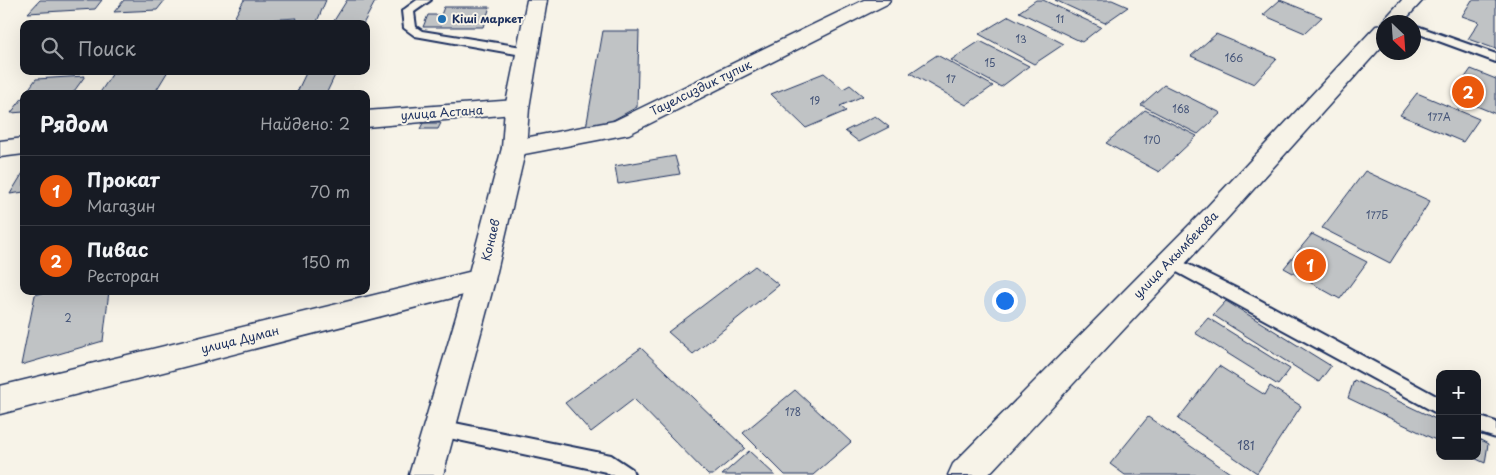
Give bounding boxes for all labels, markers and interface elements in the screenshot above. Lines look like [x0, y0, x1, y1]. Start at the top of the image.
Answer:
place label: Кіші маркет [452, 10, 523, 27]
house number: 11 [1056, 11, 1064, 26]
marker: Кіші маркет [436, 13, 448, 25]
north arrow [1376, 15, 1421, 60]
search box [20, 20, 370, 75]
house number: 13 [1015, 31, 1027, 46]
icon: search [38, 34, 66, 62]
text: Поиск [78, 34, 136, 62]
house number: 166 [1225, 50, 1243, 65]
street label: Тауелсиздик тупик [647, 54, 755, 120]
house number: 15 [985, 55, 995, 70]
house number: 17 [946, 71, 957, 86]
pin: 2 [1452, 73, 1484, 111]
house number: 19 [810, 93, 820, 108]
street label: улица Астана [400, 100, 484, 124]
house number: 168 [1172, 101, 1190, 116]
text: Рядом [40, 107, 108, 139]
house number: 177А [1427, 109, 1451, 124]
text: Найдено: 2 [260, 111, 350, 135]
house number: 170 [1143, 132, 1161, 147]
text: Прокат [87, 165, 160, 193]
text: 1 [52, 179, 60, 203]
text: 70 m [310, 179, 350, 203]
text: Магазин [87, 193, 156, 217]
street label: улица Акымбекова [1129, 206, 1222, 302]
house number: 177Б [1366, 207, 1388, 222]
street label: Конаев [476, 217, 504, 263]
text: Пивас [87, 235, 149, 263]
pin: 1 [1294, 246, 1326, 284]
text: 2 [50, 249, 62, 273]
text: 150 m [302, 249, 350, 273]
text: Ресторан [87, 263, 160, 287]
your location [992, 288, 1018, 314]
house number: 2 [64, 310, 72, 325]
street label: улица Думан [199, 321, 281, 357]
map controls [1436, 370, 1481, 460]
button: + [1436, 370, 1481, 415]
house number: 178 [785, 404, 801, 419]
button: − [1436, 415, 1481, 460]
house number: 181 [1237, 436, 1255, 454]

